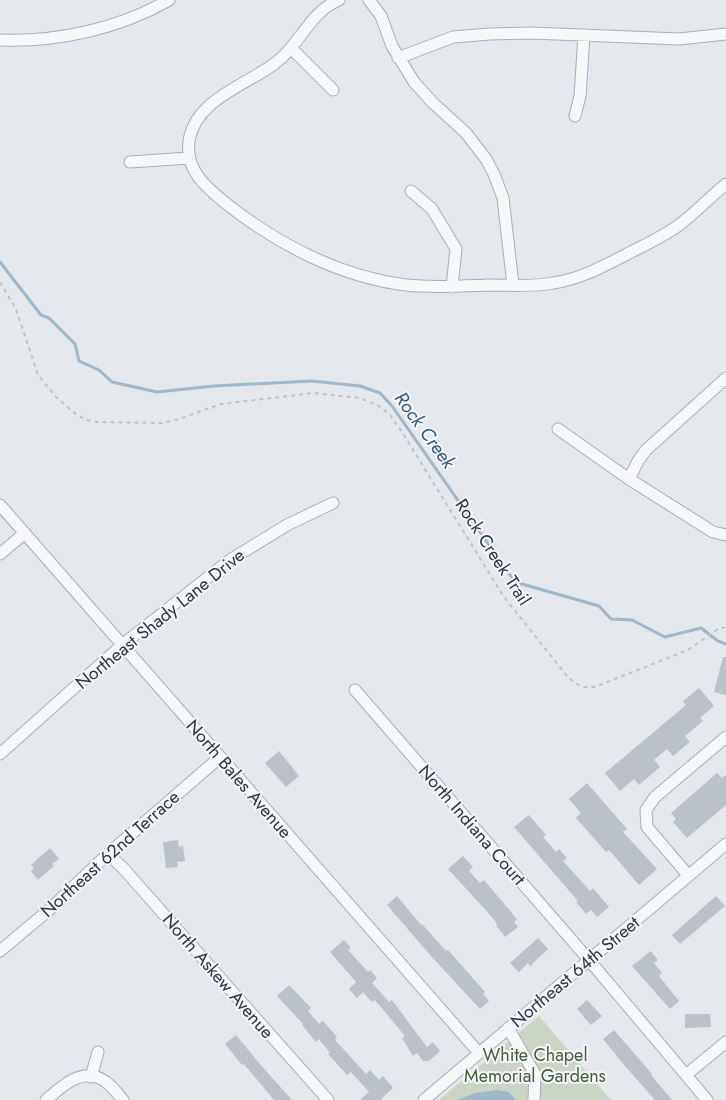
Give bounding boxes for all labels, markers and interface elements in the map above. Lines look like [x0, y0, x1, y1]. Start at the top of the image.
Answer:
water label: Rock Creek [388, 386, 463, 475]
street label: Rock Creek Trail [449, 494, 537, 610]
street label: Northeast Shady Lane Drive [70, 542, 250, 696]
street label: North Bales Avenue [180, 714, 298, 844]
street label: North Indiana Court [412, 759, 532, 891]
street label: Northeast 62nd Terrace [35, 784, 185, 924]
street label: North Askew Avenue [156, 908, 280, 1044]
street label: Northeast 64th Street [505, 910, 646, 1034]
park label: White Chapel Memorial Gardens [464, 1042, 606, 1089]

